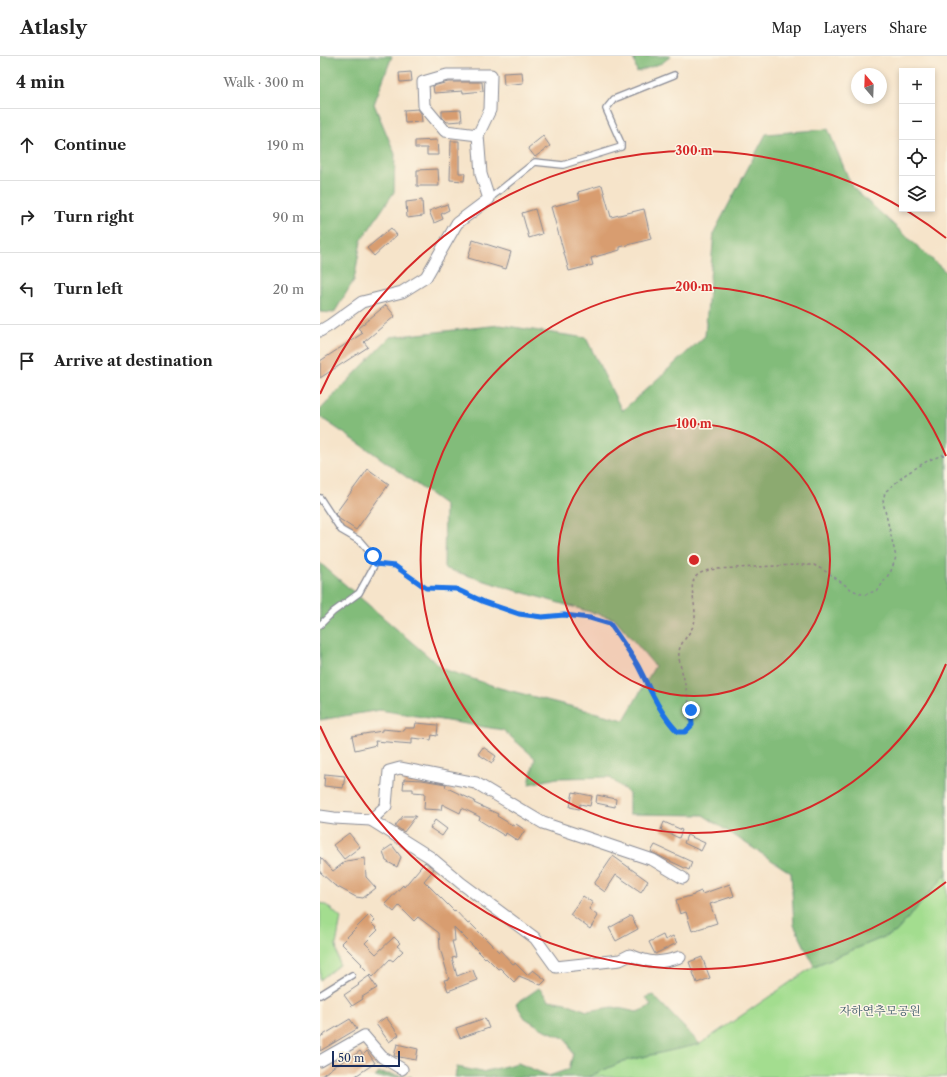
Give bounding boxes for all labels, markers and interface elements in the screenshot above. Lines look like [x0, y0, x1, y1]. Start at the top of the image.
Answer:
text: Atlasly [20, 16, 87, 39]
text: Map [771, 19, 801, 37]
text: Layers [823, 19, 867, 37]
text: Share [889, 19, 927, 37]
north arrow [851, 68, 887, 104]
map controls [899, 68, 935, 212]
button: + [899, 68, 935, 104]
text: 4 min [16, 72, 65, 92]
text: Walk · 300 m [223, 74, 304, 90]
button: − [899, 104, 935, 140]
icon: ahead [16, 134, 38, 156]
text: Continue [54, 135, 126, 154]
text: 190 m [267, 137, 304, 153]
button: locate [899, 140, 935, 176]
text: 300 m [675, 143, 713, 158]
button: layers [899, 176, 935, 212]
icon: right [16, 206, 38, 228]
text: Turn right [54, 207, 134, 226]
text: 90 m [273, 209, 304, 225]
icon: left [16, 278, 38, 300]
text: Turn left [54, 279, 123, 298]
text: 200 m [675, 279, 713, 294]
text: 20 m [273, 281, 304, 297]
icon: arrive [16, 350, 38, 372]
text: Arrive at destination [54, 351, 213, 370]
text: 100 m [676, 416, 712, 431]
route start [364, 547, 382, 565]
centre of rings [687, 553, 701, 567]
route end [682, 701, 700, 719]
park label: 자하연추모공원 [839, 1003, 921, 1018]
scale bar [332, 1049, 400, 1068]
text: 50 m [338, 1051, 364, 1065]

